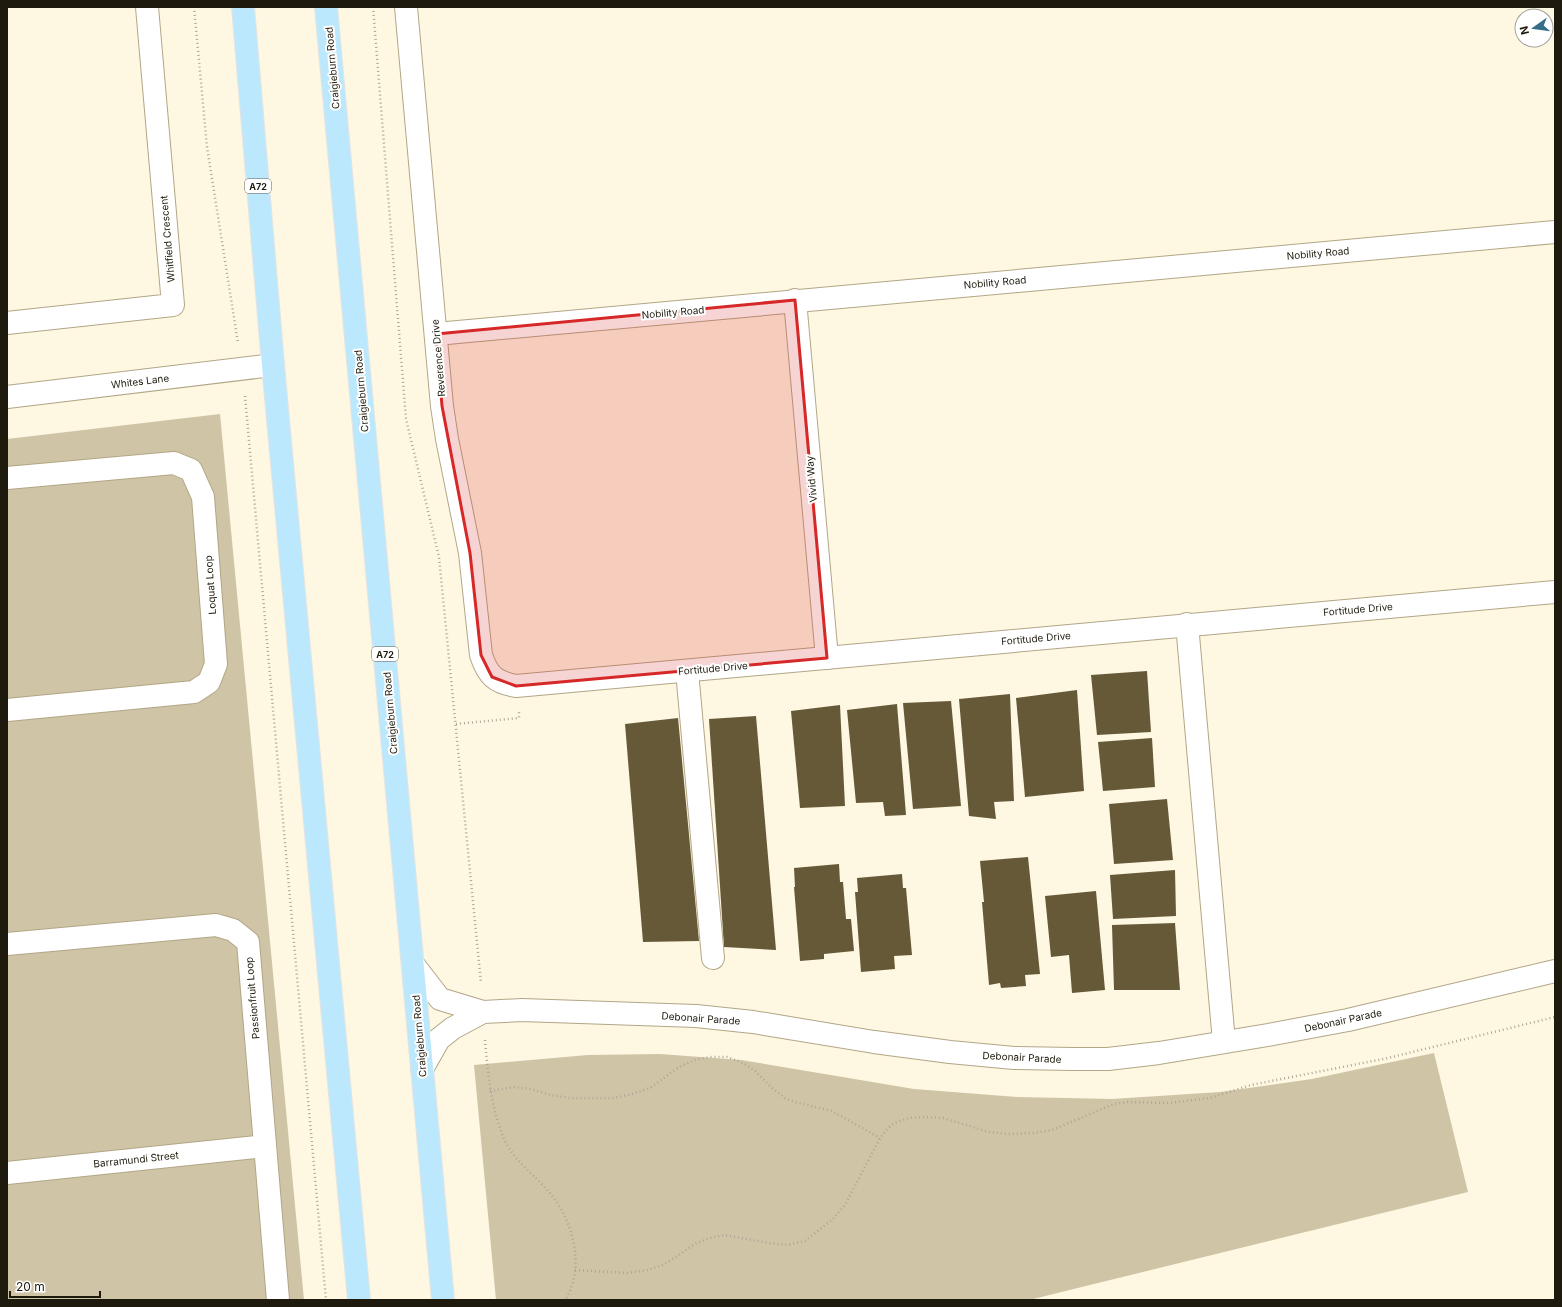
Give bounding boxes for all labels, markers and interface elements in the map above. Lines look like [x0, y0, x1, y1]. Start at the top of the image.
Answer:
north arrow [1514, 8, 1554, 48]
text: N [1516, 25, 1532, 36]
street label: Craigieburn Road [322, 26, 342, 110]
road number: A72 [245, 179, 271, 193]
street label: Whitfield Crescent [157, 194, 177, 283]
street label: Nobility Road [1286, 244, 1350, 262]
street label: Nobility Road [963, 273, 1027, 291]
street label: Nobility Road [641, 303, 705, 321]
street label: Reverence Drive [429, 319, 447, 397]
street label: Craigieburn Road [351, 349, 371, 433]
street label: Whites Lane [110, 371, 170, 391]
street label: Vivid Way [803, 455, 819, 503]
street label: Loquat Loop [202, 555, 218, 615]
street label: Fortitude Drive [1323, 600, 1393, 618]
street label: Fortitude Drive [1001, 629, 1071, 647]
road number: A72 [372, 647, 398, 661]
street label: Fortitude Drive [678, 659, 748, 677]
street label: Craigieburn Road [380, 671, 400, 755]
street label: Passionfruit Loop [242, 956, 262, 1040]
street label: Craigieburn Road [409, 994, 429, 1078]
street label: Debonair Parade [1303, 1006, 1383, 1034]
street label: Debonair Parade [661, 1009, 741, 1027]
street label: Debonair Parade [982, 1049, 1062, 1065]
street label: Barramundi Street [93, 1148, 180, 1169]
scale bar [10, 1273, 100, 1299]
text: 20 m [16, 1279, 45, 1294]

